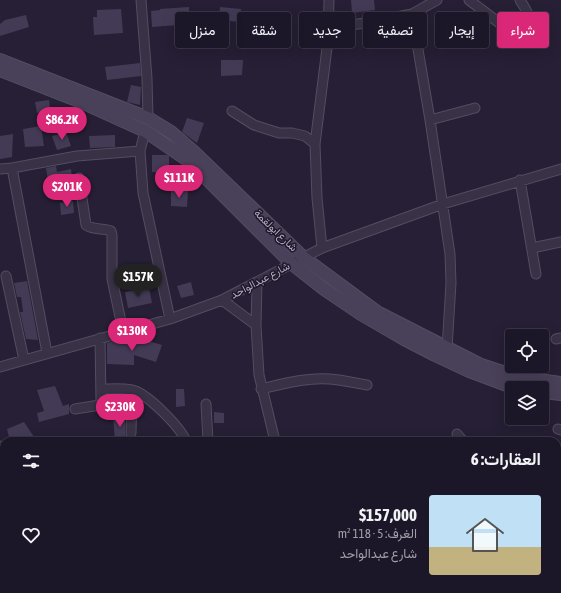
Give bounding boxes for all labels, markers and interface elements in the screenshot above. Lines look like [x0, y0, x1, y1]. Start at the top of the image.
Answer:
chip: منزل [175, 12, 229, 48]
chip: شقة [237, 12, 291, 48]
chip: جديد [299, 12, 355, 48]
chip: تصفية [363, 12, 427, 48]
chip: إيجار [435, 12, 489, 48]
chip: شراء [497, 12, 549, 48]
pin: $86.2K [29, 107, 95, 141]
text: $86.2K [46, 112, 78, 127]
pin: $111K [151, 165, 207, 199]
text: $111K [164, 170, 194, 185]
pin: $201K [39, 174, 95, 208]
text: $201K [52, 179, 82, 194]
street label: شارع ابولقمة [251, 207, 300, 255]
street label: شارع عبدالواحد [228, 259, 293, 302]
pin: $157K [110, 264, 166, 298]
text: $157K [123, 269, 153, 284]
pin: $130K [104, 318, 160, 352]
text: $130K [117, 323, 147, 338]
map controls [505, 329, 549, 425]
button: locate [505, 329, 549, 373]
button: layers [505, 381, 549, 425]
pin: $230K [92, 394, 148, 428]
text: $230K [105, 399, 135, 414]
text: العقارات: 6 [471, 449, 541, 469]
icon: filters [20, 450, 42, 472]
text: $157,000 [359, 505, 417, 525]
icon: home [461, 511, 509, 559]
icon: heart [20, 524, 42, 546]
text: الغرف: 5 · 118 m² [338, 526, 417, 541]
text: شارع عبدالواحد [340, 546, 417, 561]

